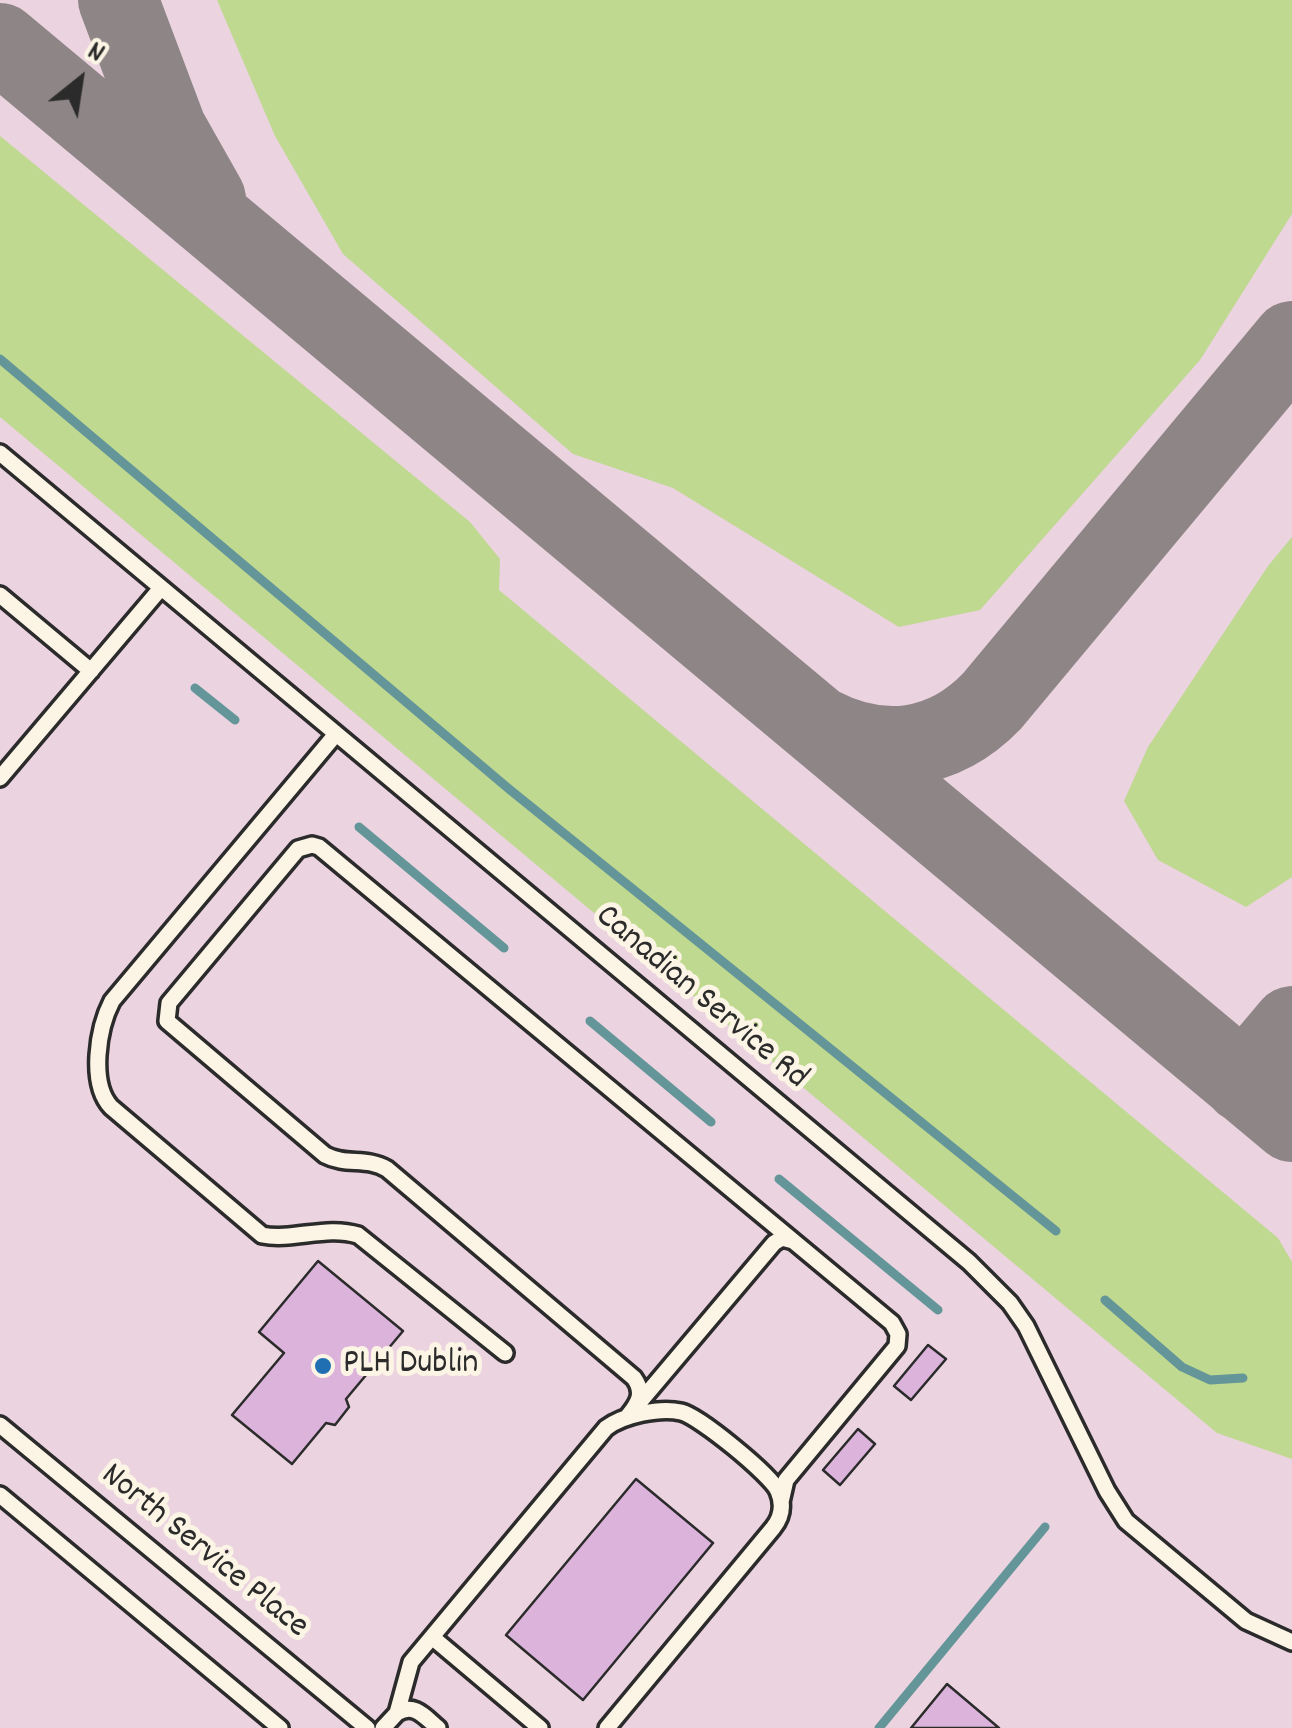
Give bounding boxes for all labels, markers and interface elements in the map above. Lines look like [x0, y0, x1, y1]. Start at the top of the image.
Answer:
north arrow [30, 30, 130, 130]
text: N [79, 33, 111, 75]
street label: Canadian Service Rd [585, 898, 815, 1100]
place label: PLH Dublin [343, 1345, 478, 1387]
marker: PLH Dublin [312, 1355, 334, 1377]
street label: North Service Place [91, 1456, 315, 1650]

